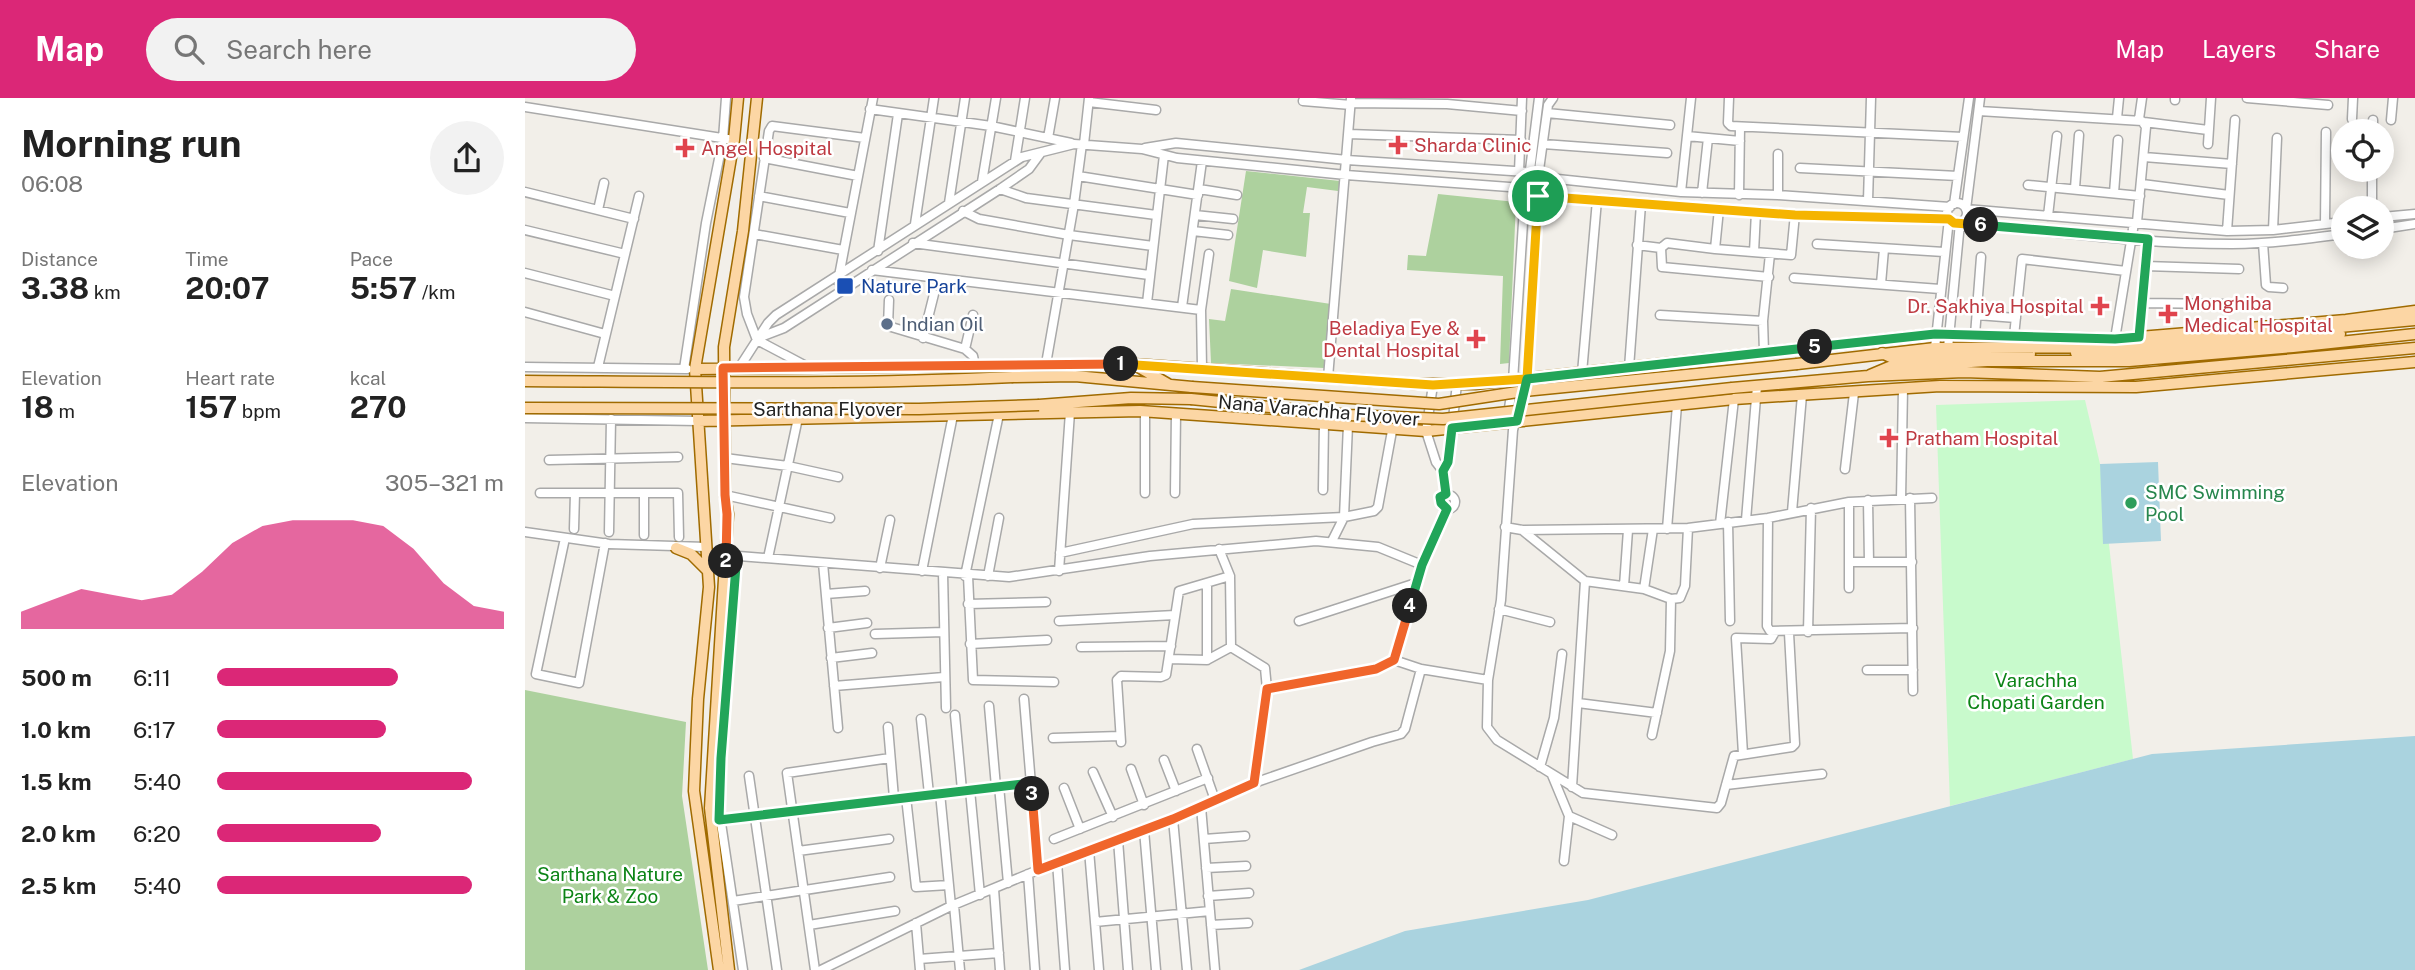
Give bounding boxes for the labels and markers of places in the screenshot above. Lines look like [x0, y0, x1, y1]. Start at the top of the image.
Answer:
place label: Sharda Clinic [1414, 134, 1531, 156]
marker: Sharda Clinic [1388, 135, 1408, 155]
place label: Angel Hospital [701, 137, 832, 159]
marker: Angel Hospital [675, 138, 695, 158]
pin [1508, 166, 1568, 226]
pin: 6 [1963, 208, 1999, 242]
place label: Nature Park [861, 275, 967, 297]
marker: Nature Park [835, 276, 855, 296]
place label: Monghiba Medical Hospital [2184, 292, 2333, 336]
place label: Dr. Sakhiya Hospital [1907, 295, 2084, 317]
marker: Dr. Sakhiya Hospital [2090, 296, 2110, 316]
marker: Monghiba Medical Hospital [2158, 304, 2178, 324]
place label: Indian Oil [901, 313, 984, 335]
marker: Indian Oil [879, 316, 895, 332]
place label: Beladiya Eye & Dental Hospital [1323, 317, 1460, 361]
marker: Beladiya Eye & Dental Hospital [1466, 329, 1486, 349]
pin: 5 [1797, 330, 1833, 364]
pin: 1 [1103, 346, 1139, 382]
place label: Pratham Hospital [1905, 427, 2058, 449]
marker: Pratham Hospital [1879, 428, 1899, 448]
place label: SMC Swimming Pool [2145, 481, 2285, 525]
marker: SMC Swimming Pool [2123, 495, 2139, 511]
pin: 2 [709, 544, 743, 578]
pin: 4 [1393, 588, 1428, 624]
pin: 3 [1015, 776, 1049, 812]

